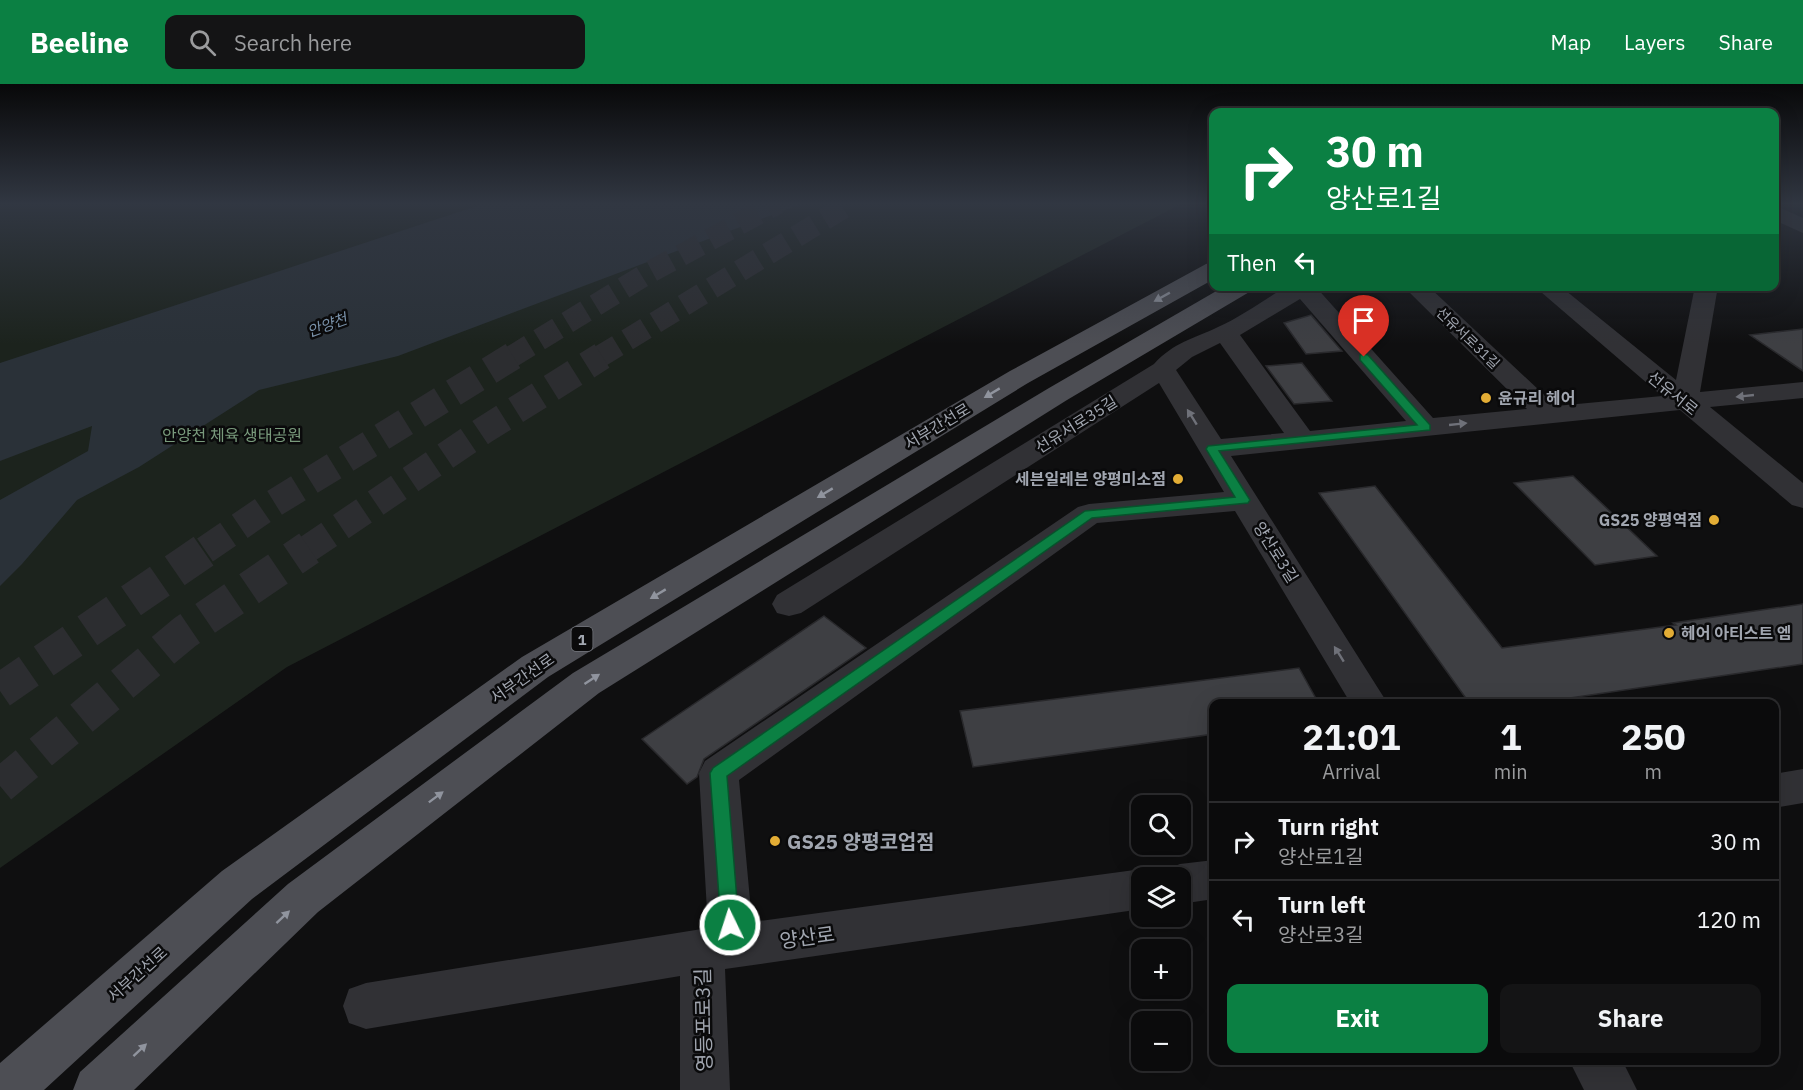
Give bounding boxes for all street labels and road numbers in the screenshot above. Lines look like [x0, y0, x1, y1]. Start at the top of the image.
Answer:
street label: 선유서로31길 [1433, 303, 1503, 373]
street label: 선유서로 [1644, 367, 1702, 419]
street label: 선유서로35길 [1031, 391, 1121, 457]
street label: 서부간선로 [900, 398, 974, 454]
street label: 양산로3길 [1249, 518, 1303, 586]
road number: 1 [572, 627, 592, 651]
street label: 서부간선로 [486, 649, 558, 707]
street label: 양산로 [778, 920, 836, 954]
street label: 서부간선로 [103, 942, 171, 1006]
street label: 영등포로3길 [689, 968, 717, 1072]

